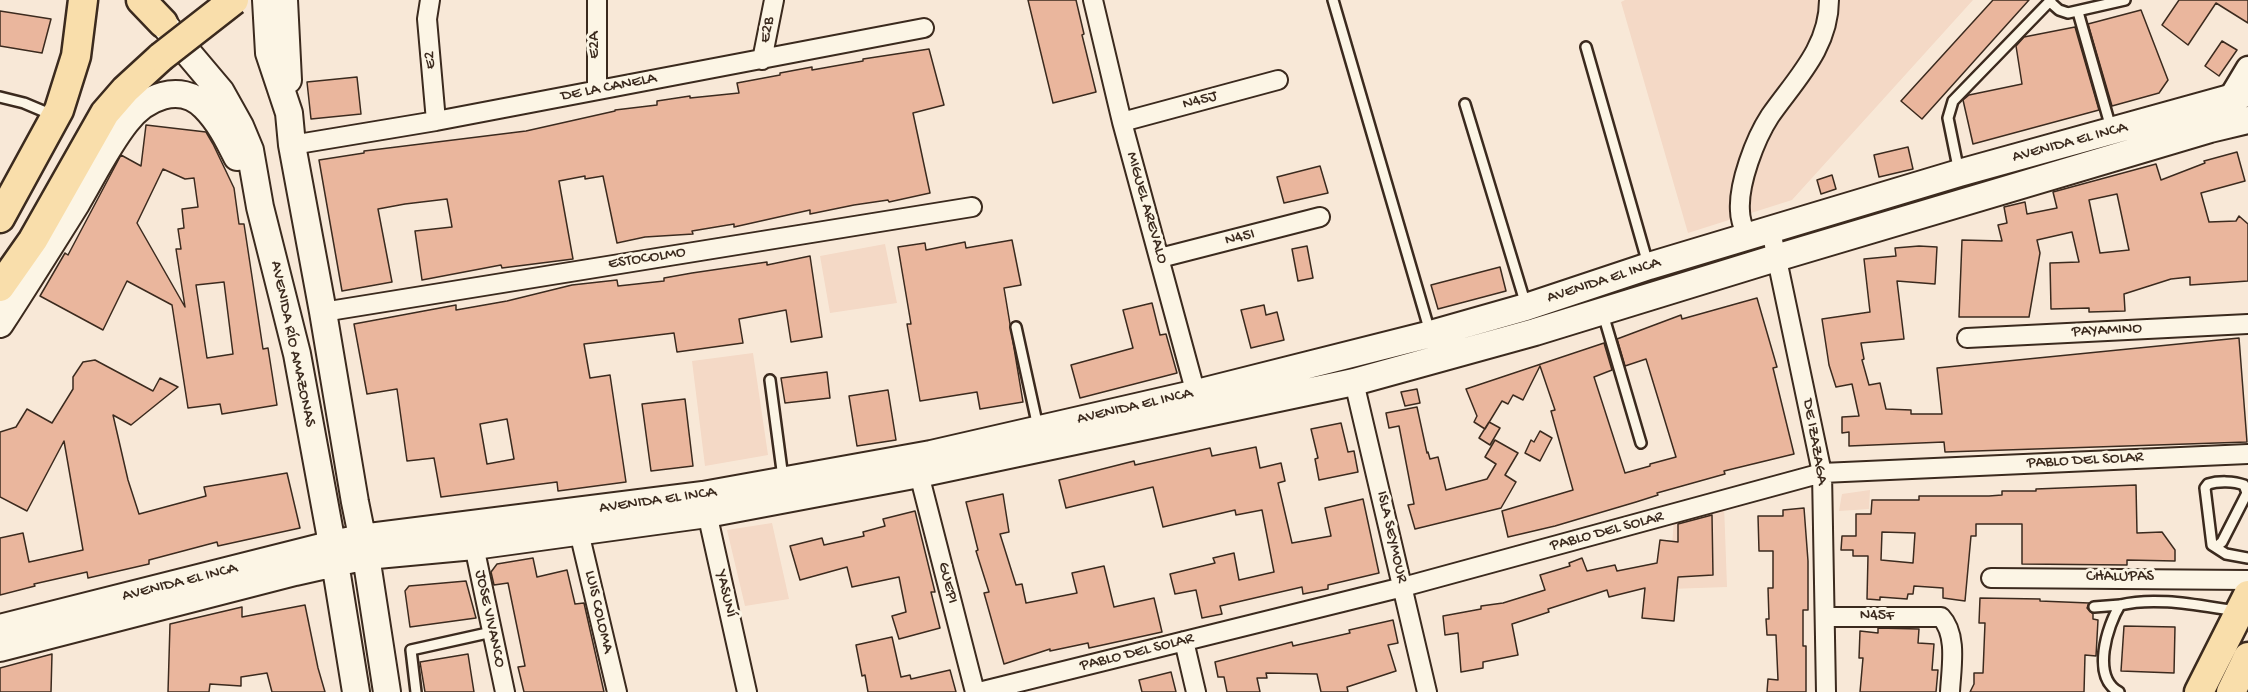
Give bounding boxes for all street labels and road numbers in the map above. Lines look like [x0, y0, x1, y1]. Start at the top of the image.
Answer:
street label: E2B [756, 15, 780, 45]
street label: E2A [586, 31, 606, 59]
street label: E2 [421, 50, 441, 70]
street label: DE LA CANELA [560, 69, 658, 107]
street label: N45J [1181, 87, 1219, 115]
street label: AVENIDA EL INCA [2010, 118, 2130, 168]
street label: MIGUEL AREVALO [1121, 150, 1171, 266]
street label: N45I [1223, 225, 1257, 251]
street label: ESTOCOLMO [607, 243, 687, 275]
street label: AVENIDA EL INCA [1545, 254, 1663, 308]
street label: AVENIDA RÍO AMAZONAS [265, 259, 319, 429]
street label: PAYAMINO [2071, 320, 2143, 342]
street label: AVENIDA EL INCA [1075, 384, 1195, 430]
street label: DE IZAZAGA [1797, 397, 1831, 487]
street label: PABLO DEL SOLAR [2026, 448, 2144, 474]
street label: AVENIDA EL INCA [598, 483, 718, 519]
street label: ISLA SEYMOUR [1371, 489, 1411, 585]
street label: PABLO DEL SOLAR [1548, 508, 1666, 556]
street label: AVENIDA EL INCA [120, 559, 240, 607]
street label: GUEPI [933, 560, 961, 606]
street label: CHALUPAS [2086, 568, 2154, 588]
street label: JOSE VIVANCO [469, 569, 509, 669]
street label: LUIS COLOMA [579, 569, 617, 655]
street label: YASUNÍ [710, 569, 740, 619]
street label: N45F [1860, 607, 1894, 627]
street label: PABLO DEL SOLAR [1078, 630, 1196, 676]

